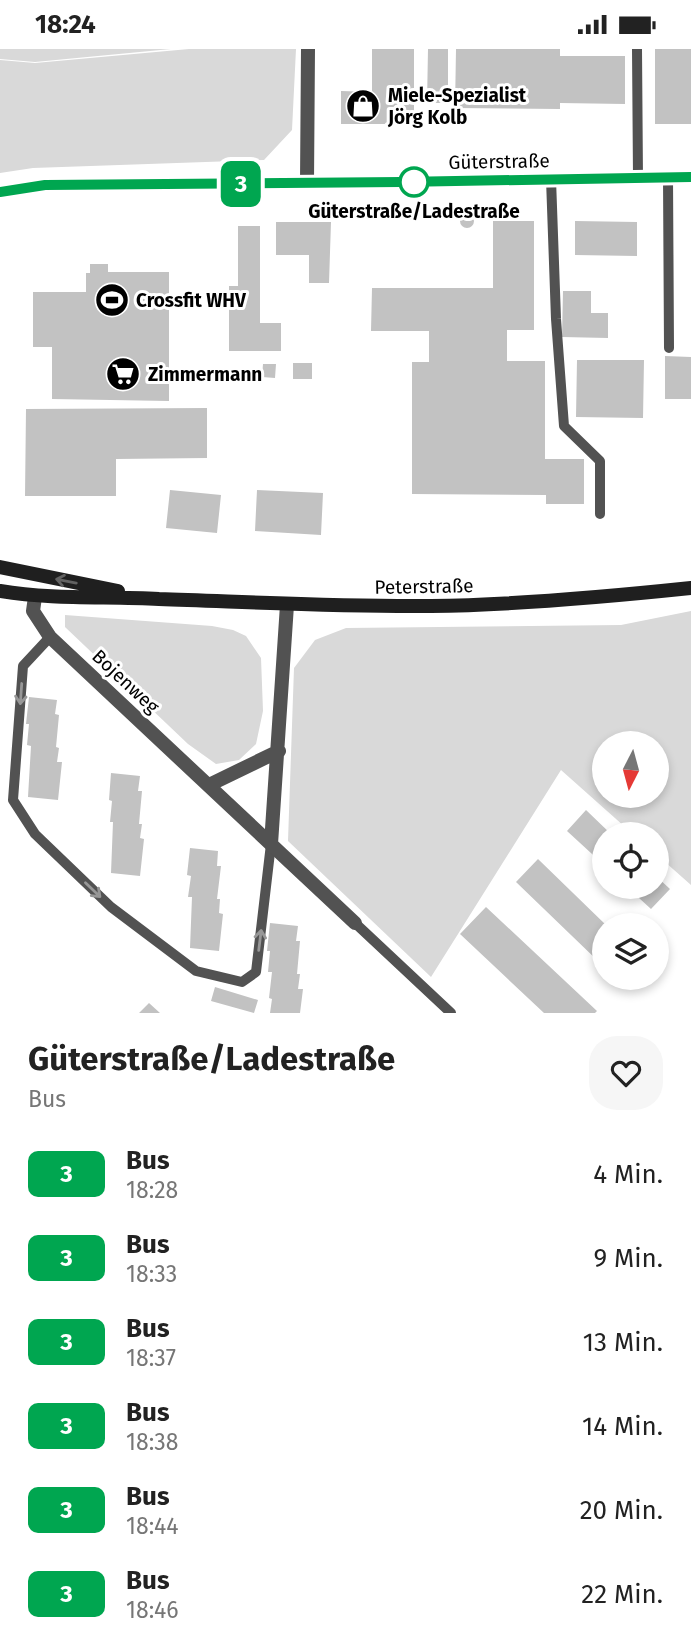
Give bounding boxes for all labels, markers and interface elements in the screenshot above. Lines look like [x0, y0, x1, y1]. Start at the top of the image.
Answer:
text: 18:24 [35, 9, 96, 40]
place label: Miele-Spezialist Jörg Kolb [387, 84, 527, 129]
shop icon: Miele-Spezialist Jörg Kolb [344, 87, 382, 125]
street label: Güterstraße [448, 149, 550, 174]
line badge: 3 [218, 161, 264, 207]
marker: Güterstraße/Ladestraße [399, 167, 429, 197]
text: 3 [235, 170, 247, 198]
place label: Güterstraße/Ladestraße [308, 200, 520, 223]
sports icon: Crossfit WHV [93, 281, 131, 319]
place label: Crossfit WHV [136, 289, 247, 312]
supermarket icon: Zimmermann [104, 355, 142, 393]
place label: Zimmermann [148, 363, 262, 386]
one-way arrow [55, 574, 78, 587]
street label: Peterstraße [374, 574, 474, 599]
street label: Bojenweg [87, 645, 164, 718]
one-way arrow [14, 682, 27, 705]
north arrow [592, 731, 668, 809]
map controls [592, 731, 669, 990]
button: locate [592, 822, 669, 899]
one-way arrow [84, 881, 101, 898]
button: layers [592, 913, 669, 990]
one-way arrow [253, 930, 266, 952]
button: heart [589, 1036, 663, 1110]
text: Güterstraße/Ladestraße [28, 1039, 395, 1079]
text: Bus [28, 1085, 66, 1113]
text: Bus [126, 1145, 169, 1176]
text: 4 Min. [593, 1159, 663, 1190]
text: 3 [60, 1160, 73, 1188]
text: 18:28 [126, 1176, 178, 1204]
text: Bus [126, 1229, 169, 1260]
text: 9 Min. [593, 1243, 663, 1274]
text: 3 [60, 1244, 73, 1272]
text: 18:33 [126, 1260, 177, 1288]
text: Bus [126, 1313, 169, 1344]
text: 13 Min. [583, 1327, 663, 1358]
text: 3 [60, 1328, 73, 1356]
text: 18:37 [126, 1344, 176, 1372]
text: Bus [126, 1397, 169, 1428]
text: 14 Min. [582, 1411, 663, 1442]
text: 3 [60, 1412, 73, 1440]
text: 18:38 [126, 1428, 179, 1456]
text: Bus [126, 1481, 169, 1512]
text: 20 Min. [580, 1495, 663, 1526]
text: 3 [60, 1496, 73, 1524]
text: 18:44 [126, 1512, 179, 1540]
text: Bus [126, 1565, 169, 1596]
text: 22 Min. [581, 1579, 663, 1610]
text: 3 [60, 1580, 73, 1608]
text: 18:46 [126, 1596, 179, 1624]

